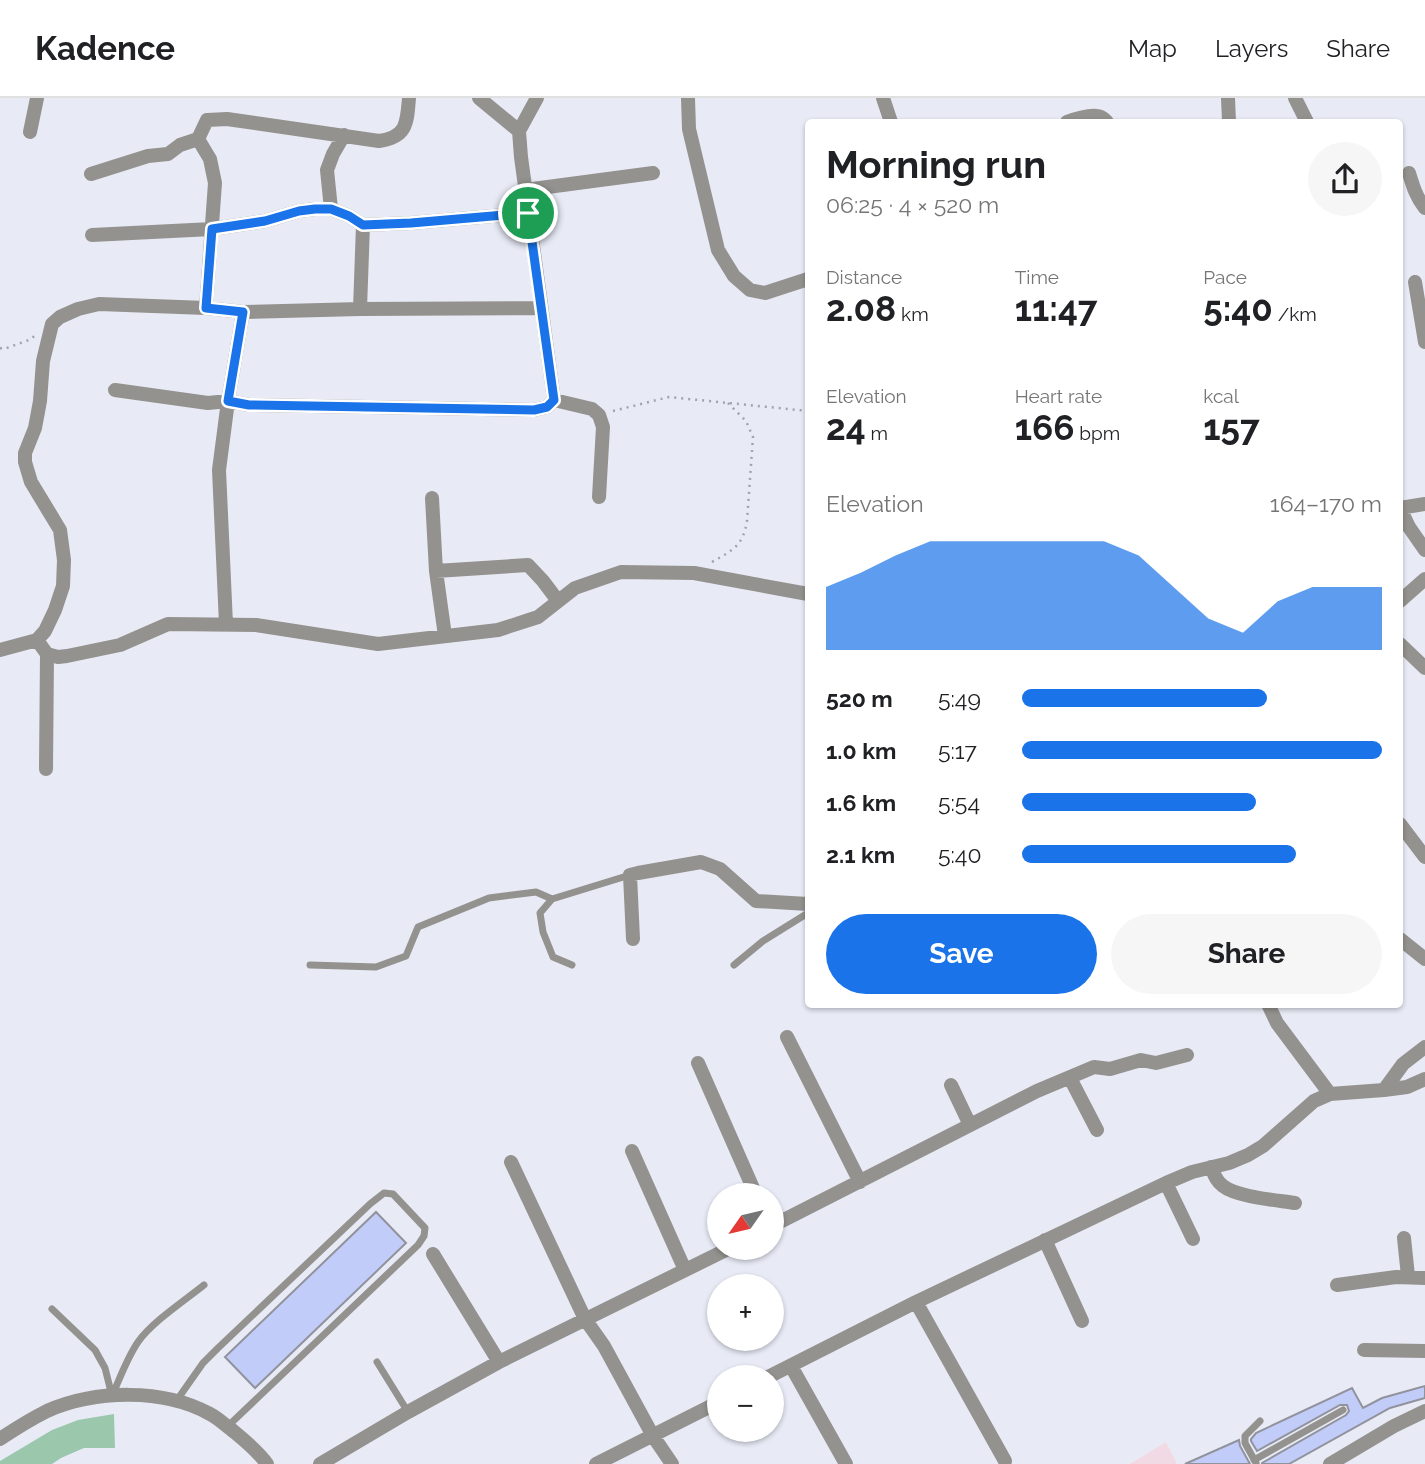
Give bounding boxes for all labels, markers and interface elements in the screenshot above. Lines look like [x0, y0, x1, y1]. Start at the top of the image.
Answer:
text: Kadence [35, 29, 175, 68]
text: Map [1128, 34, 1177, 63]
text: Layers [1215, 34, 1288, 63]
text: Share [1326, 34, 1390, 63]
text: Morning run [826, 142, 1046, 187]
button: share [1308, 142, 1382, 216]
pin [498, 183, 558, 243]
text: 06:25 · 4 × 520 m [826, 191, 999, 218]
icon: arrive [509, 194, 547, 232]
text: Distance [826, 266, 902, 288]
text: Time [1015, 266, 1059, 288]
text: Pace [1203, 266, 1247, 288]
text: 2.08 [826, 288, 896, 329]
text: 11:47 [1015, 288, 1098, 329]
text: 5:40 [1203, 288, 1273, 329]
text: km [896, 303, 929, 325]
text: /km [1273, 303, 1317, 325]
text: Elevation [826, 385, 907, 407]
text: Heart rate [1015, 385, 1102, 407]
text: kcal [1203, 385, 1239, 407]
text: 24 [826, 407, 866, 448]
text: 166 [1015, 407, 1074, 448]
text: 157 [1203, 407, 1260, 448]
text: m [866, 422, 888, 444]
text: bpm [1074, 422, 1120, 444]
text: Elevation [826, 490, 924, 517]
text: 164–170 m [1270, 490, 1382, 517]
text: 520 m [826, 685, 893, 712]
text: 5:49 [938, 685, 981, 712]
text: 1.0 km [826, 737, 896, 764]
text: 5:17 [938, 737, 977, 764]
text: 1.6 km [826, 789, 896, 816]
text: 5:54 [938, 789, 980, 816]
text: 2.1 km [826, 841, 895, 868]
text: 5:40 [938, 841, 982, 868]
button: Save [826, 914, 1097, 994]
button: Share [1111, 914, 1382, 994]
north arrow [707, 1183, 784, 1260]
map controls [707, 1183, 784, 1442]
button: + [707, 1274, 784, 1351]
button: − [707, 1365, 784, 1442]

